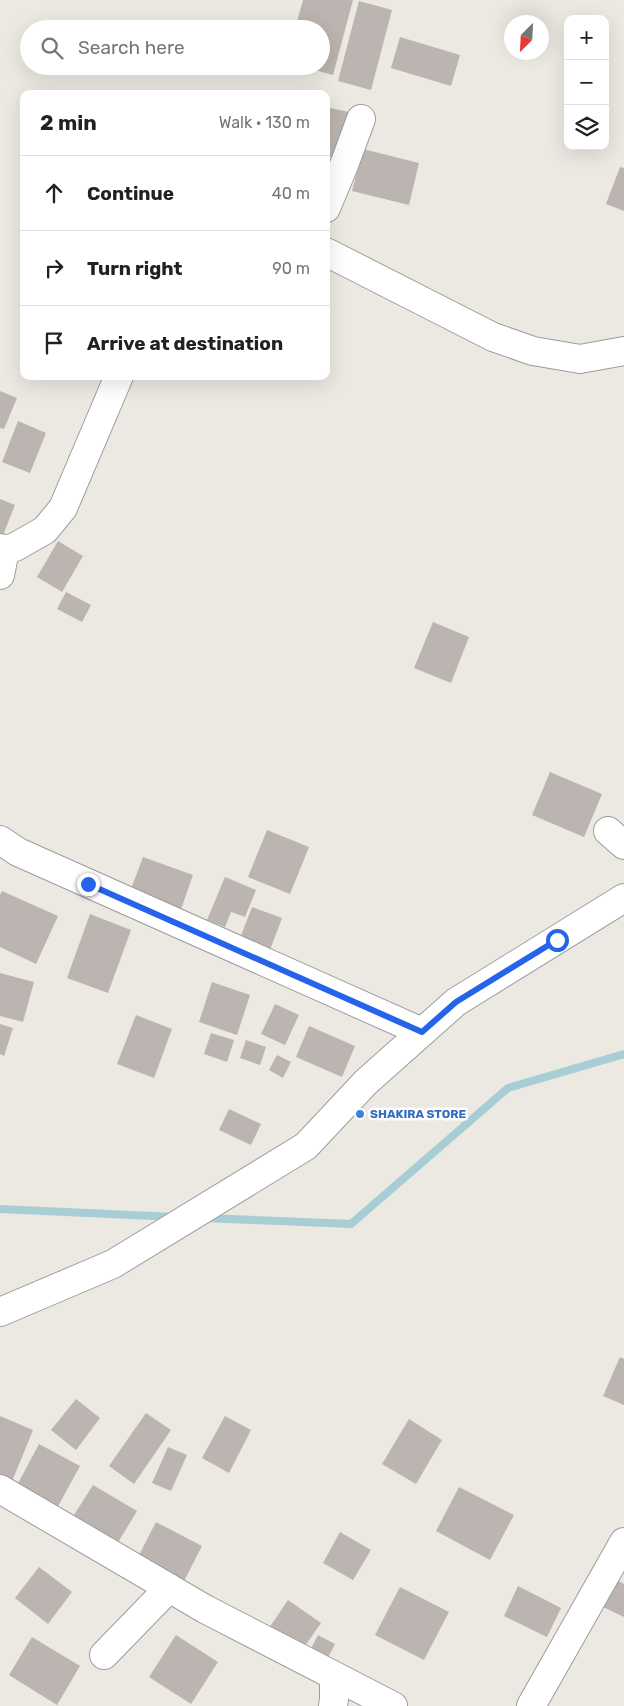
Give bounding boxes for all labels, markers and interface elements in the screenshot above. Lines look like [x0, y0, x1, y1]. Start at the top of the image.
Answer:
north arrow [504, 15, 549, 60]
map controls [564, 15, 609, 150]
button: + [564, 15, 609, 60]
search box [20, 20, 330, 75]
icon: search [38, 34, 66, 62]
text: Search here [78, 36, 185, 59]
button: − [564, 60, 609, 105]
button: layers [564, 105, 609, 150]
text: 2 min [40, 110, 97, 135]
text: Walk · 130 m [219, 113, 310, 132]
icon: ahead [40, 179, 68, 207]
text: Continue [87, 182, 174, 205]
text: 40 m [272, 184, 310, 203]
icon: right [40, 254, 68, 282]
text: Turn right [87, 257, 182, 280]
text: 90 m [272, 259, 310, 278]
icon: arrive [40, 329, 68, 357]
text: Arrive at destination [87, 332, 283, 355]
route end [77, 873, 100, 896]
route start [546, 929, 569, 952]
place label: SHAKIRA STORE [370, 1107, 467, 1121]
marker: SHAKIRA STORE [354, 1108, 366, 1120]

